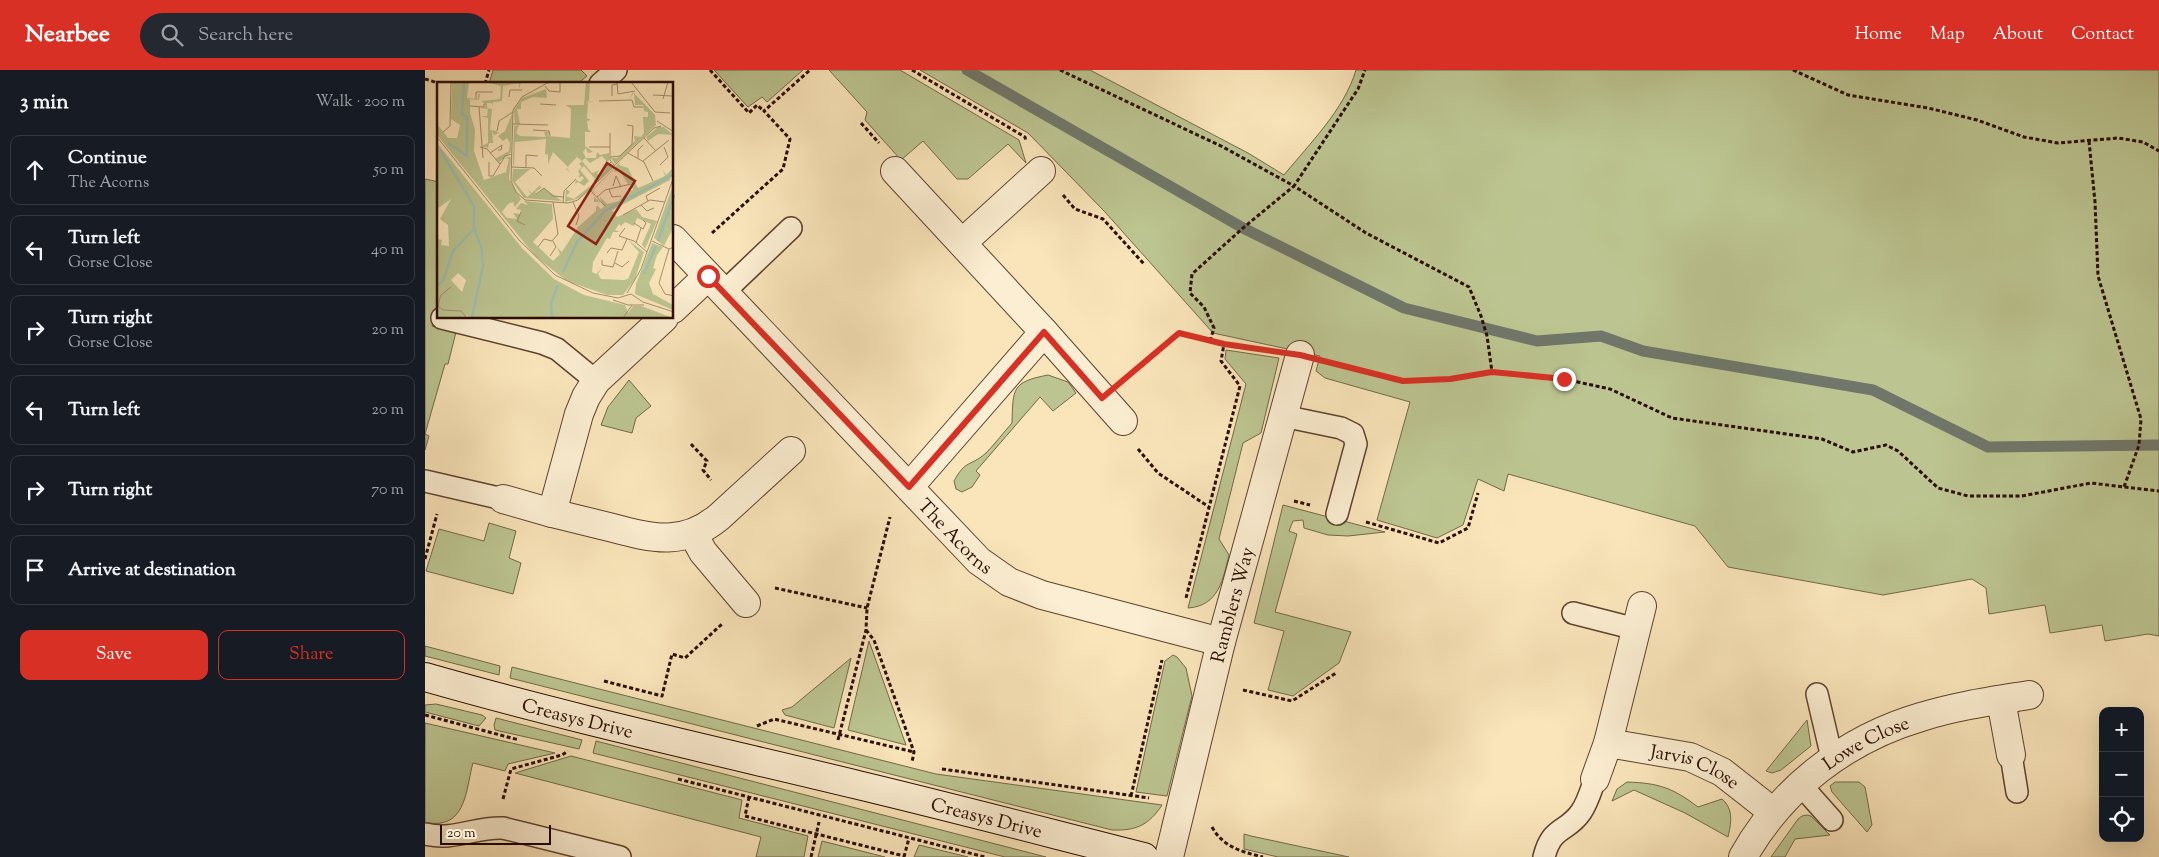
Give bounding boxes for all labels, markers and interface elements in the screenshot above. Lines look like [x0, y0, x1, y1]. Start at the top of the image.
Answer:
search box [140, 13, 490, 58]
text: Nearbee [25, 18, 110, 52]
icon: search [158, 21, 186, 49]
text: Search here [198, 22, 293, 49]
text: Home [1855, 22, 1902, 48]
text: Map [1930, 22, 1965, 48]
text: About [1993, 22, 2043, 48]
text: Contact [2071, 22, 2134, 48]
inset map [437, 82, 674, 319]
text: 3 min [20, 88, 69, 118]
text: Walk · 200 m [316, 91, 405, 114]
text: Continue [68, 145, 147, 172]
icon: ahead [21, 156, 49, 184]
text: 50 m [373, 159, 404, 182]
text: The Acorns [68, 172, 149, 195]
text: Turn left [68, 225, 140, 252]
icon: left [21, 236, 49, 264]
text: 40 m [371, 239, 404, 262]
text: Gorse Close [68, 252, 153, 275]
route start [697, 265, 720, 288]
text: Turn right [68, 305, 152, 332]
icon: right [21, 316, 49, 344]
text: 20 m [371, 319, 404, 342]
text: Gorse Close [68, 332, 153, 355]
route end [1553, 368, 1576, 391]
icon: left [21, 396, 49, 424]
text: Turn left [68, 397, 140, 424]
text: 20 m [371, 399, 404, 422]
icon: right [21, 476, 49, 504]
text: Turn right [68, 477, 152, 504]
text: 70 m [371, 479, 404, 502]
street label: The Acorns [911, 494, 997, 582]
street label: Ramblers Way [1205, 544, 1263, 666]
icon: arrive [21, 556, 49, 584]
text: Arrive at destination [68, 557, 236, 584]
button: Save [20, 630, 208, 680]
button: Share [218, 630, 405, 680]
street label: Creasys Drive [518, 693, 636, 747]
map controls [2099, 707, 2144, 842]
button: + [2099, 707, 2144, 752]
street label: Lowe Close [1818, 711, 1914, 778]
street label: Jarvis Close [1647, 739, 1745, 797]
button: − [2099, 752, 2144, 797]
street label: Creasys Drive [928, 792, 1045, 847]
button: locate [2099, 797, 2144, 842]
scale bar [440, 822, 551, 845]
text: 20 m [447, 824, 476, 844]

